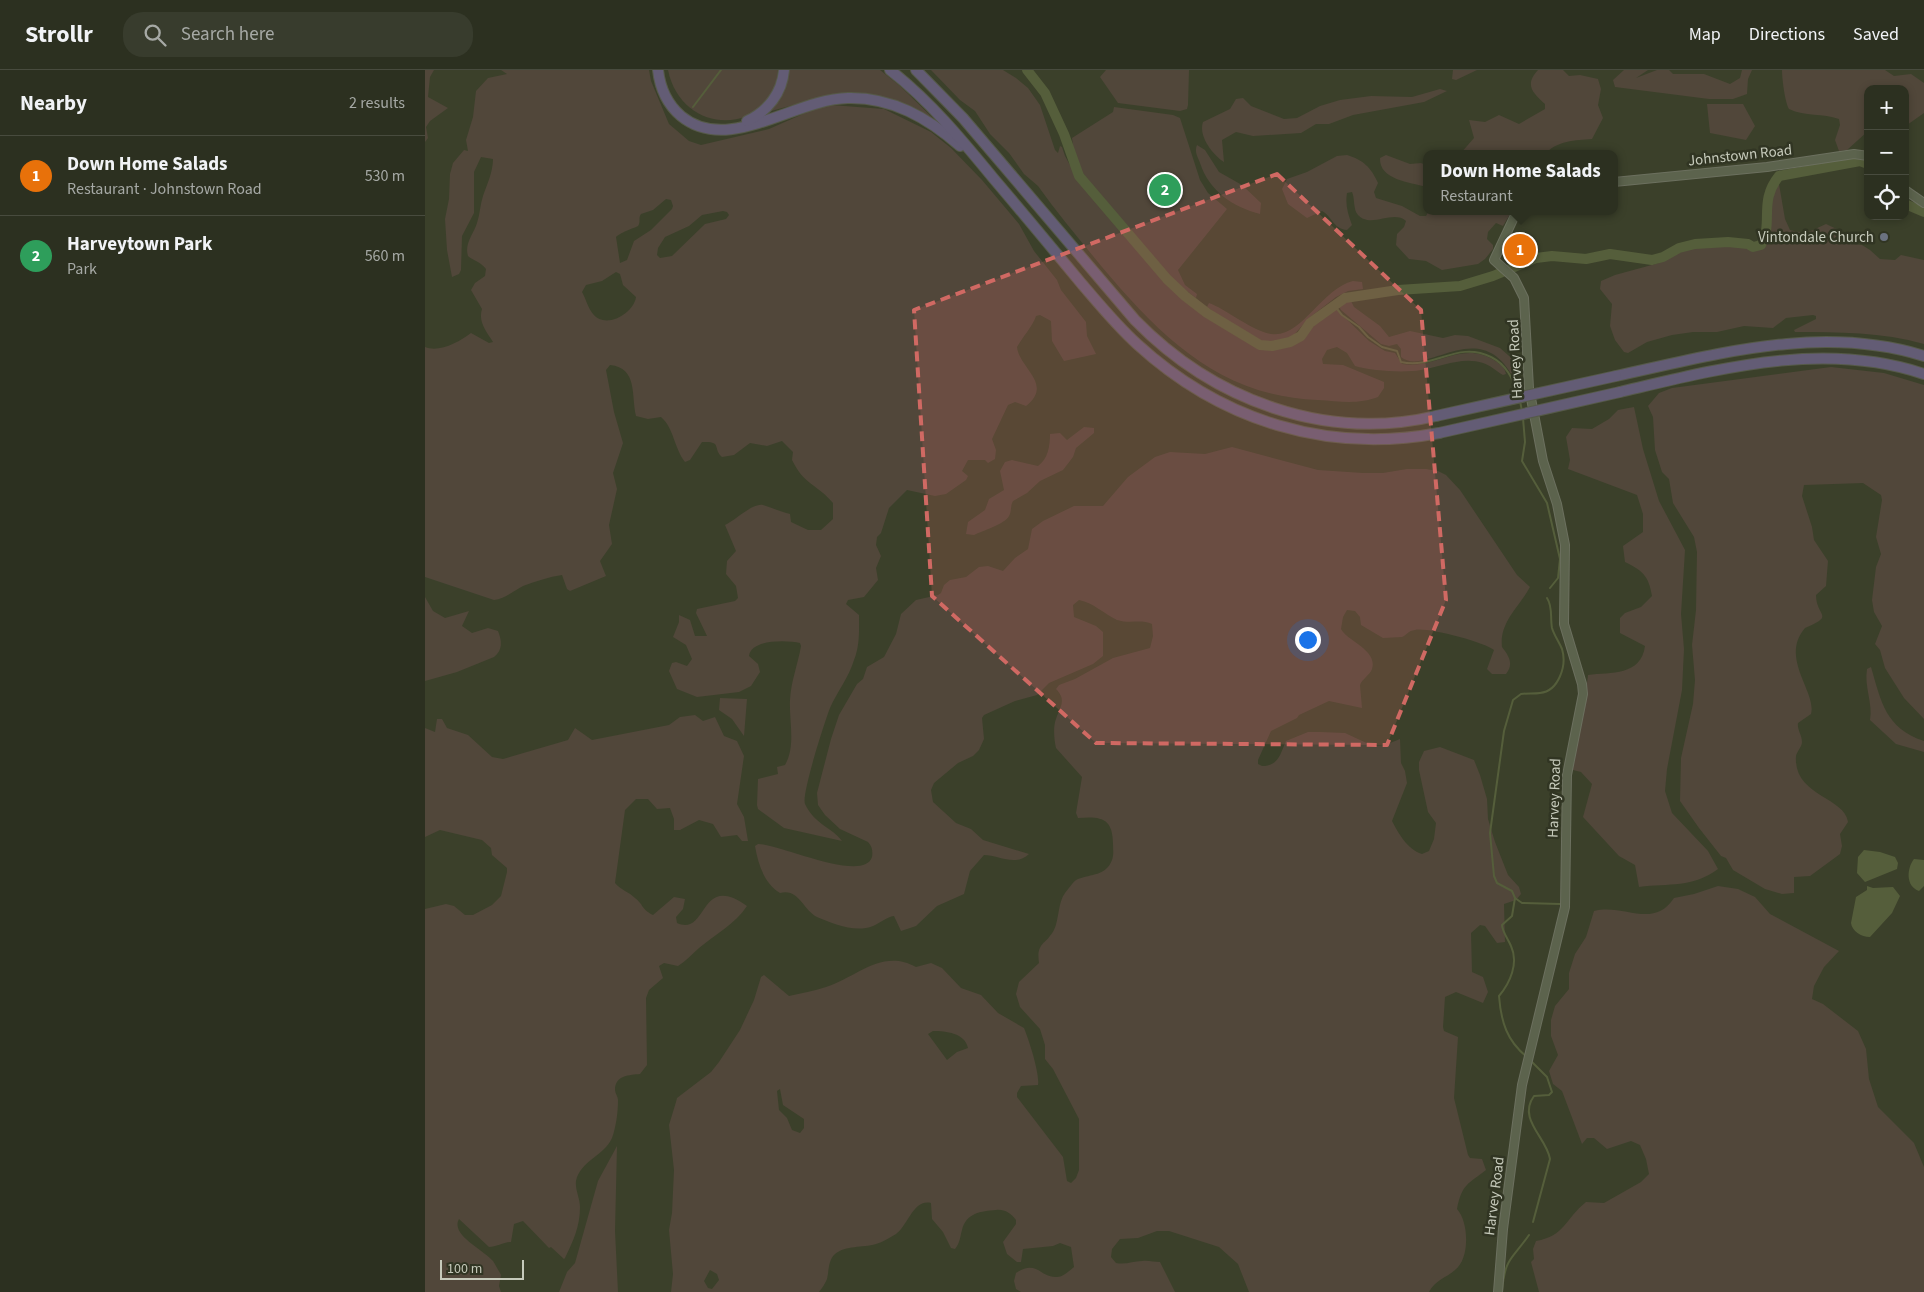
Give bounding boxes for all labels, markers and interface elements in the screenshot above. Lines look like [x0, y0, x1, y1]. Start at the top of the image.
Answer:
search box [123, 12, 473, 57]
text: Strollr [25, 17, 93, 52]
icon: search [141, 21, 169, 49]
text: Search here [181, 21, 274, 48]
text: Map [1689, 22, 1721, 47]
text: Directions [1749, 22, 1825, 47]
text: Saved [1853, 22, 1899, 47]
map controls [1864, 85, 1909, 220]
button: + [1864, 85, 1909, 130]
text: Nearby [20, 88, 87, 118]
text: 2 results [349, 92, 405, 114]
button: − [1864, 130, 1909, 175]
street label: Johnstown Road [1687, 140, 1793, 171]
popup [1423, 150, 1618, 215]
text: Down Home Salads [67, 151, 227, 178]
text: Down Home Salads [1440, 158, 1601, 185]
text: 1 [32, 165, 40, 187]
text: 530 m [365, 165, 405, 187]
pin: 2 [1149, 171, 1181, 209]
button: locate [1864, 175, 1909, 220]
text: Restaurant · Johnstown Road [67, 178, 262, 200]
text: Restaurant [1440, 185, 1513, 207]
place label: Vintondale Church [1758, 227, 1874, 248]
text: Harveytown Park [67, 231, 212, 258]
pin: 1 [1504, 231, 1536, 269]
marker: Vintondale Church [1878, 231, 1890, 243]
text: 2 [32, 245, 40, 267]
text: 560 m [365, 245, 405, 267]
text: Park [67, 258, 97, 280]
street label: Harvey Road [1503, 319, 1528, 399]
your location [1295, 627, 1321, 653]
street label: Harvey Road [1543, 758, 1566, 838]
street label: Harvey Road [1479, 1155, 1510, 1237]
scale bar [440, 1257, 524, 1280]
text: 100 m [447, 1259, 482, 1279]

